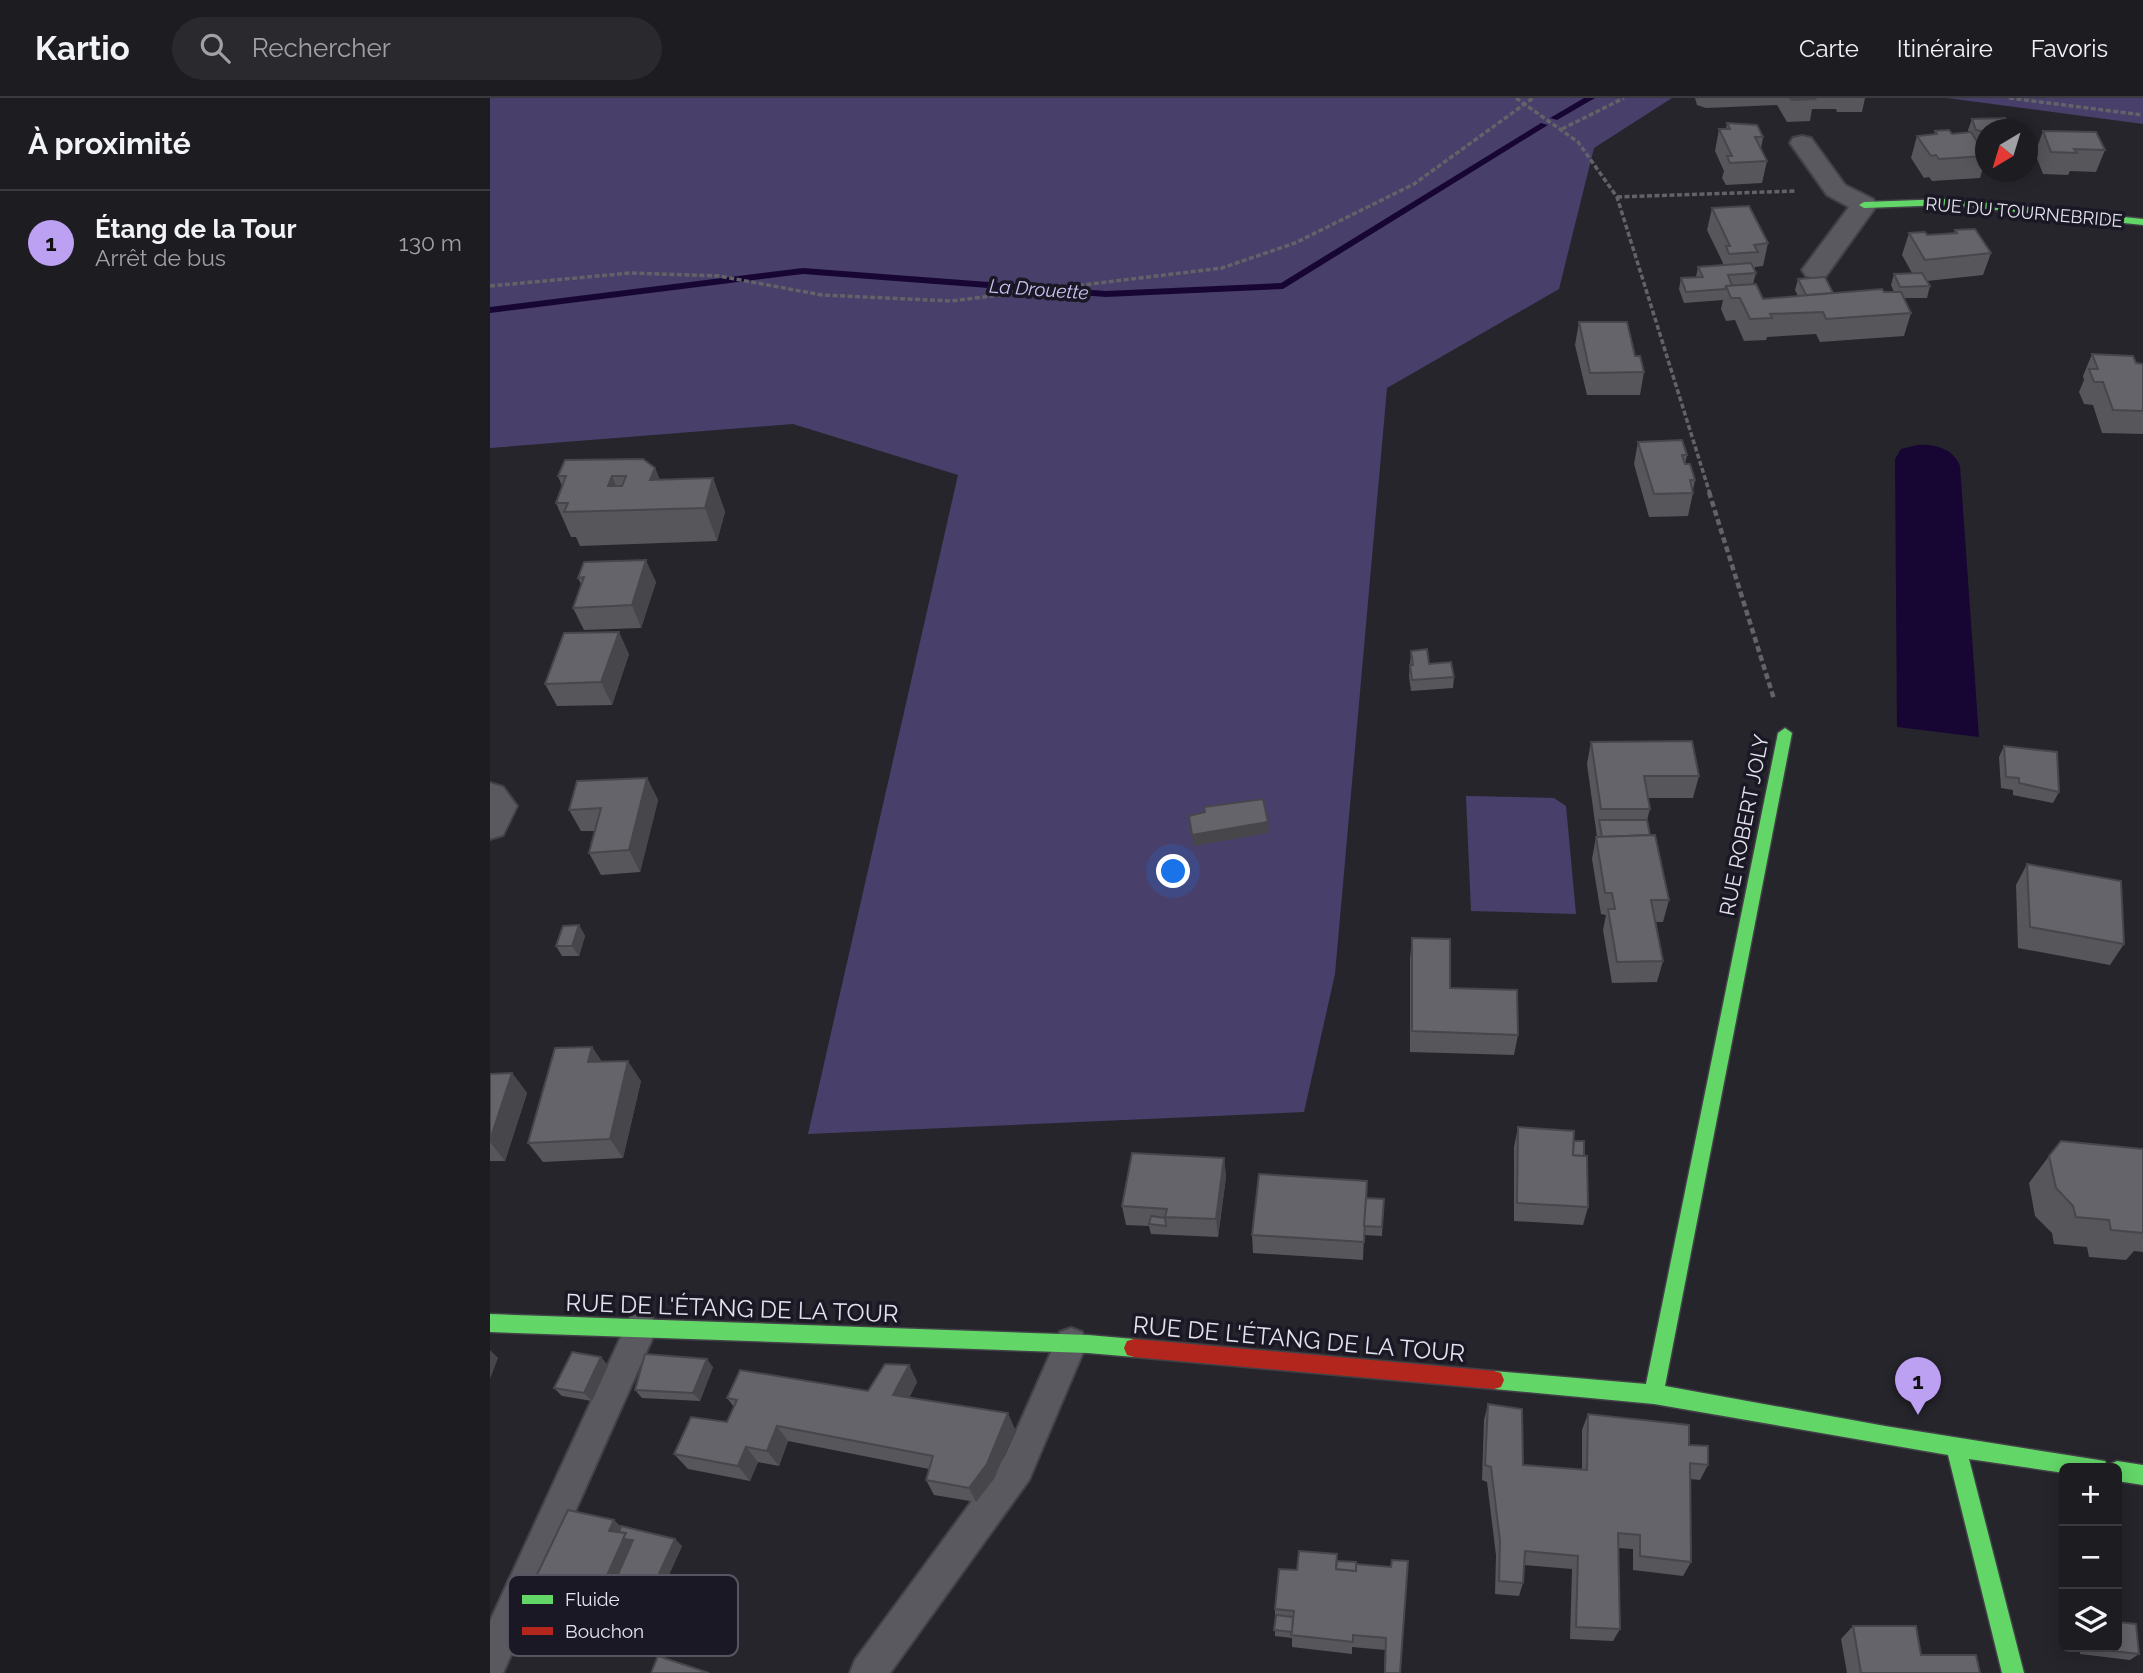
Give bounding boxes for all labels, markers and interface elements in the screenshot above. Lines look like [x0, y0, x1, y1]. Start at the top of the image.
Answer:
search box [172, 17, 662, 80]
text: Kartio [35, 29, 130, 68]
icon: search [196, 29, 234, 67]
text: Rechercher [252, 33, 391, 63]
text: Carte [1799, 34, 1859, 63]
text: Itinéraire [1897, 34, 1993, 63]
text: Favoris [2031, 34, 2108, 63]
north arrow [1975, 119, 2038, 182]
text: À proximité [28, 126, 191, 161]
street label: RUE DU TOURNEBRIDE [1925, 193, 2123, 231]
text: Étang de la Tour [95, 214, 296, 244]
text: 1 [45, 229, 57, 256]
text: 130 m [399, 229, 462, 256]
text: Arrêt de bus [95, 244, 226, 271]
water label: La Drouette [989, 275, 1089, 303]
street label: RUE ROBERT JOLY [1714, 732, 1774, 918]
your location [1156, 854, 1190, 888]
street label: RUE DE L'ÉTANG DE LA TOUR [565, 1288, 899, 1328]
street label: RUE DE L'ÉTANG DE LA TOUR [1132, 1310, 1466, 1368]
pin: 1 [1895, 1357, 1941, 1415]
map controls [2059, 1463, 2122, 1652]
button: + [2059, 1463, 2122, 1526]
button: − [2059, 1526, 2122, 1589]
legend [508, 1575, 738, 1656]
text: Fluide [565, 1588, 620, 1610]
button: layers [2059, 1589, 2122, 1652]
text: Bouchon [565, 1620, 644, 1642]

